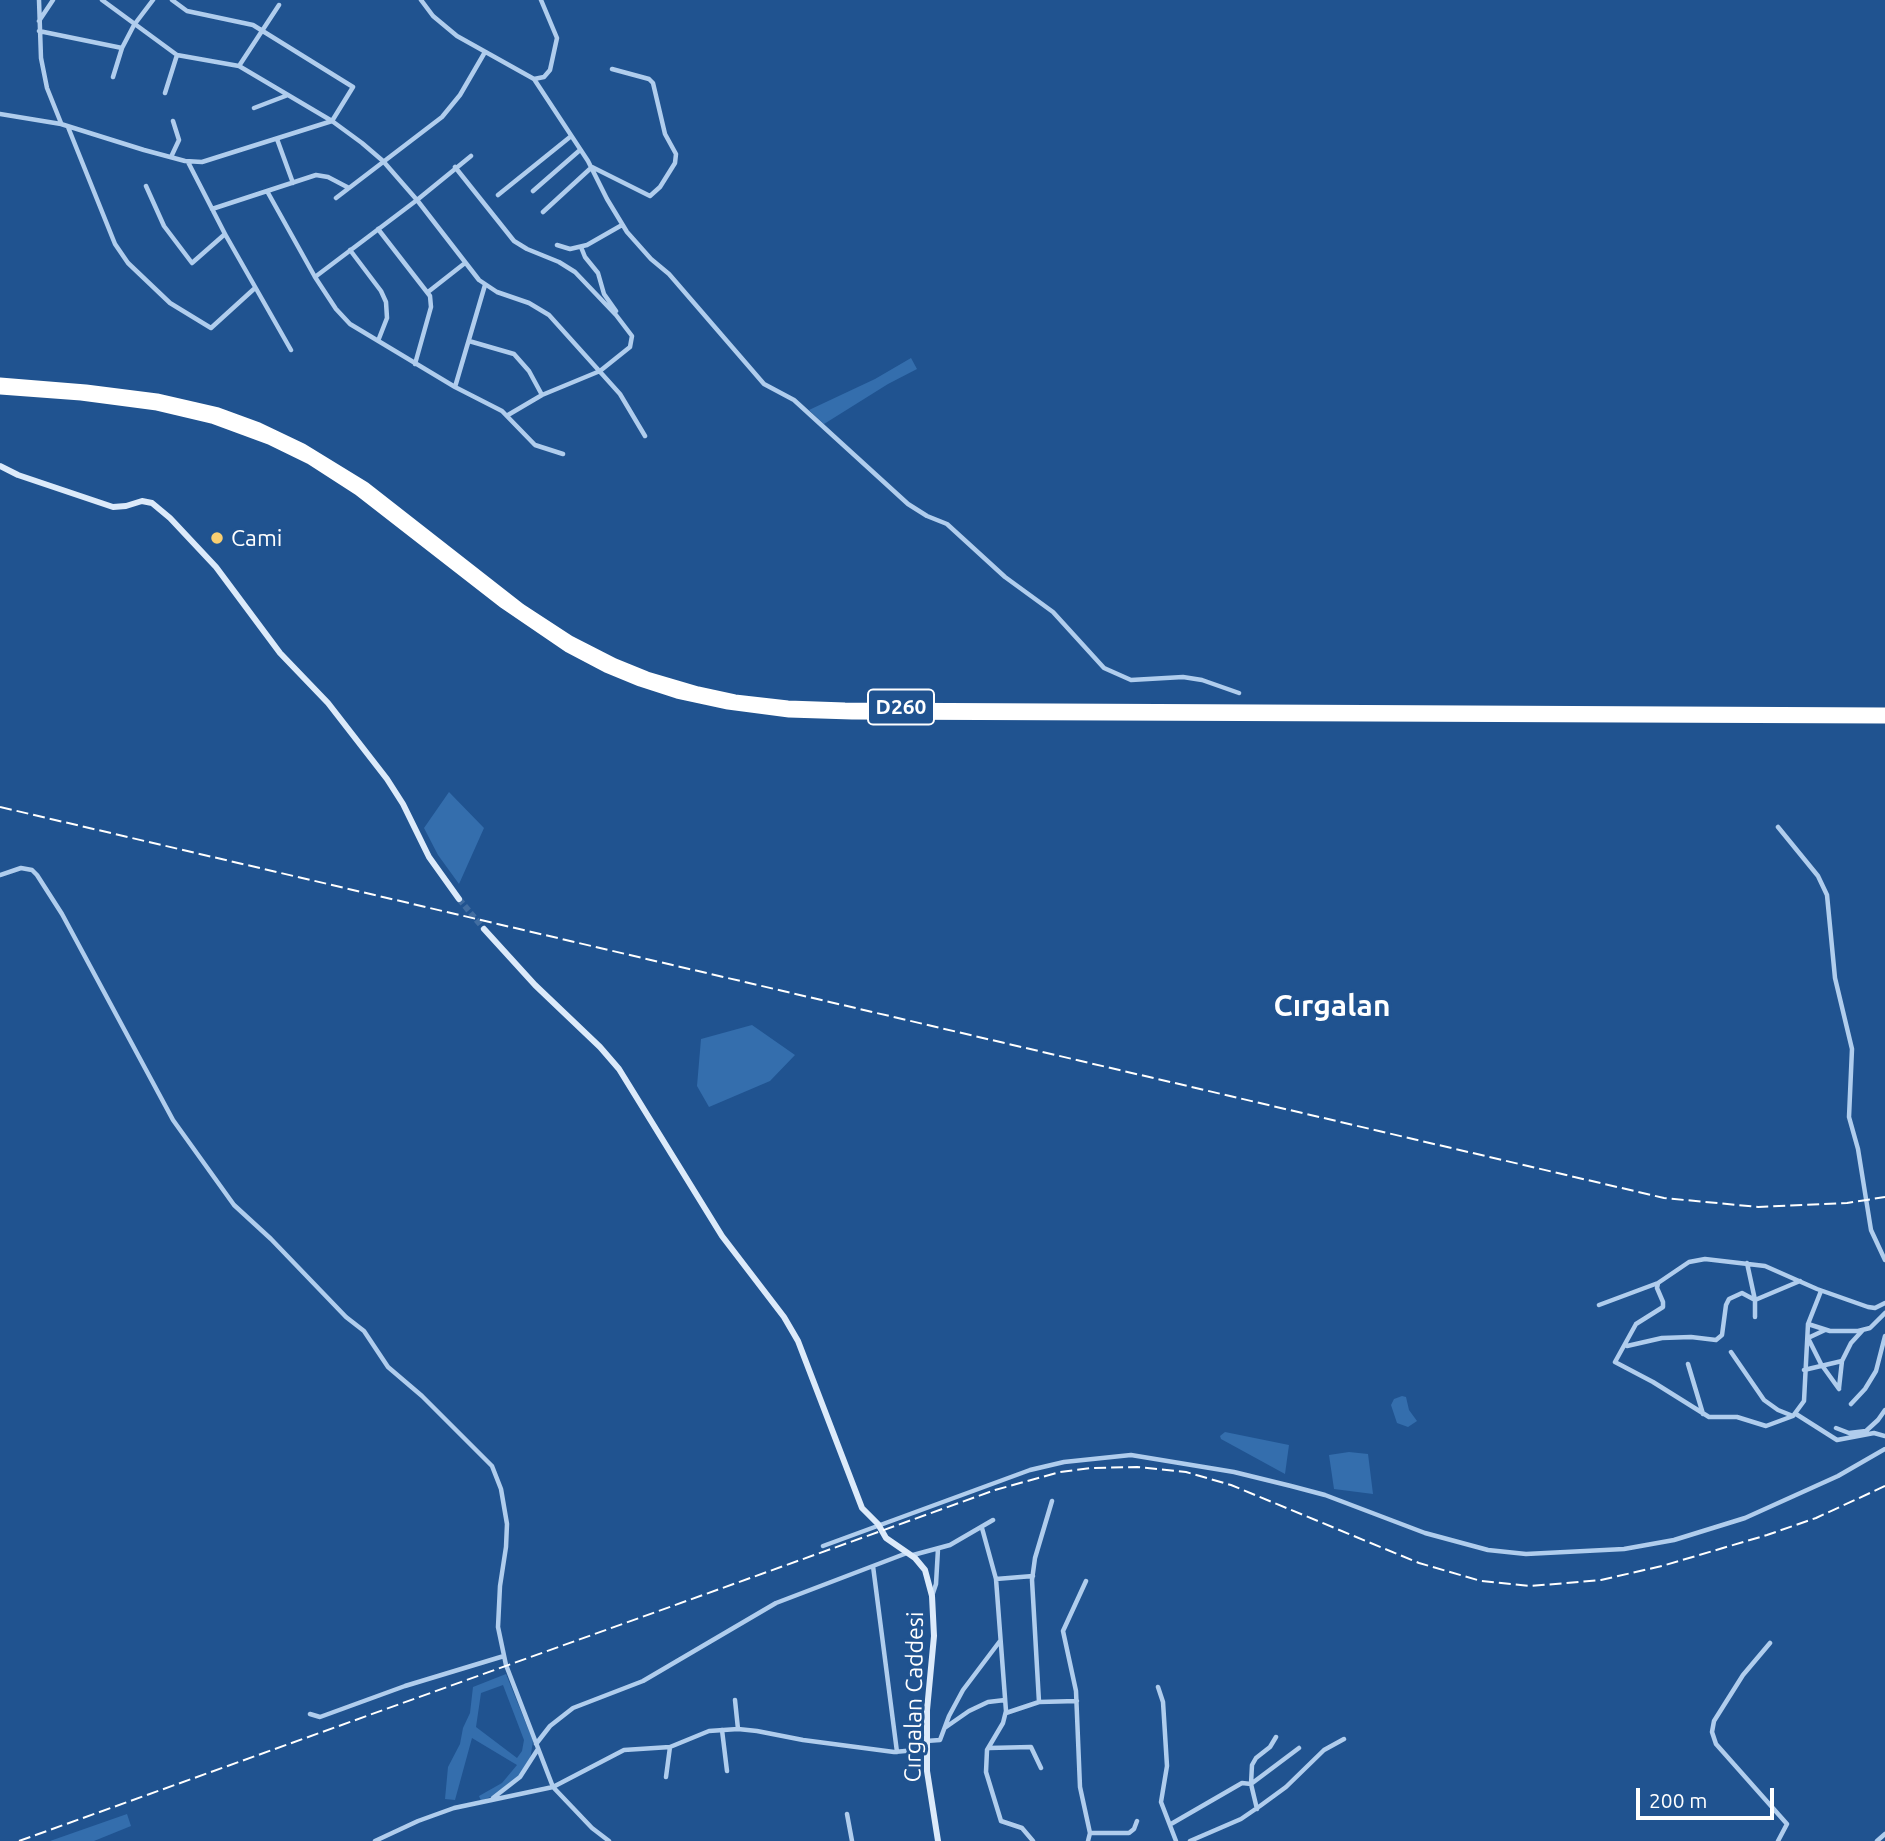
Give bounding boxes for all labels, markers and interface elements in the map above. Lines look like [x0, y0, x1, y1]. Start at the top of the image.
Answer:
place label: Cami [231, 524, 282, 552]
marker: Cami [209, 530, 225, 546]
road number: D260 [868, 690, 934, 724]
district label: Cırgalan [1274, 988, 1390, 1024]
street label: Cırgalan Caddesi [899, 1611, 929, 1783]
scale bar [1640, 1774, 1778, 1818]
text: 200 m [1649, 1788, 1707, 1812]

